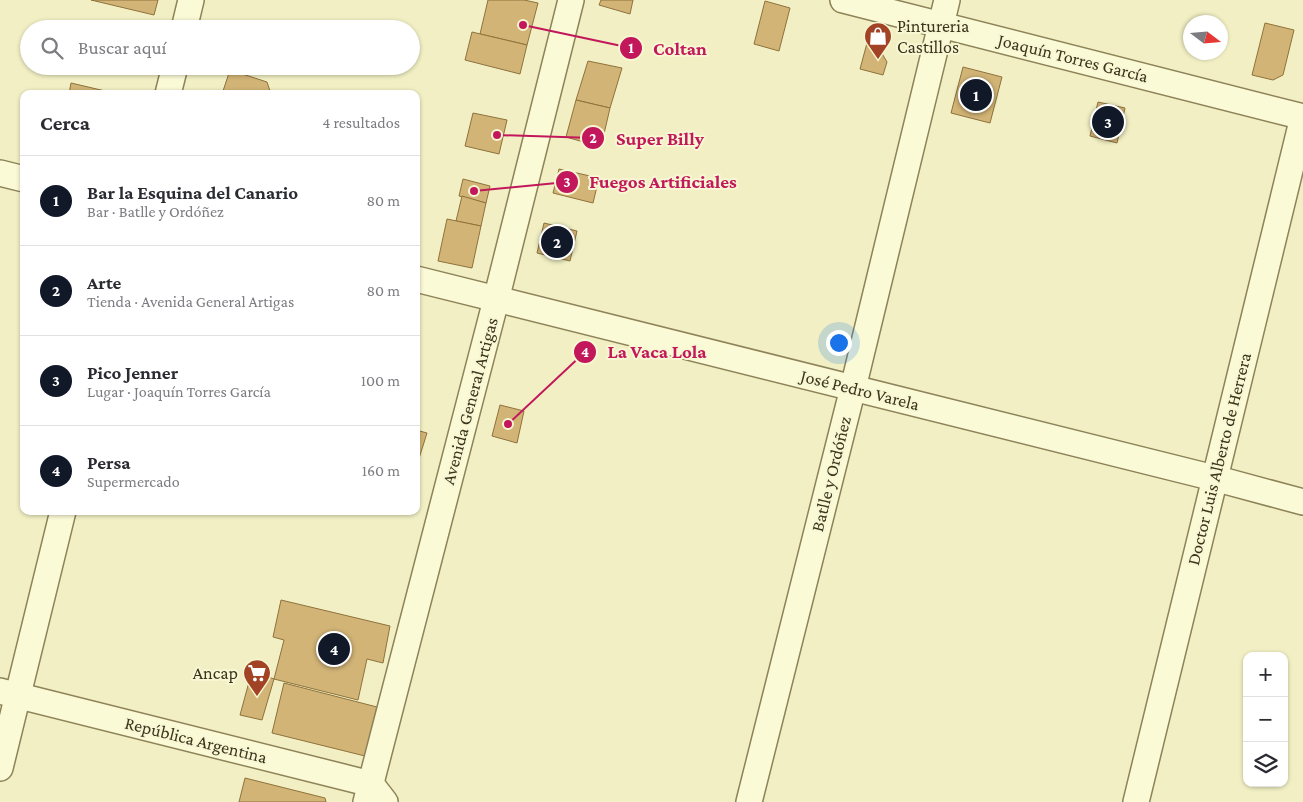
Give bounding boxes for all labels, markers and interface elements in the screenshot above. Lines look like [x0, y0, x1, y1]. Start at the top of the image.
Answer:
north arrow [1183, 15, 1228, 60]
place label: Pintureria Castillos [897, 16, 969, 57]
search box [20, 20, 420, 75]
shop icon: Pintureria Castillos [863, 21, 893, 60]
street label: Joaquín Torres García [994, 29, 1150, 86]
callout: Coltan [618, 31, 717, 65]
icon: search [38, 34, 66, 62]
text: Buscar aquí [78, 37, 167, 58]
text: Coltan [653, 38, 707, 59]
text: 1 [628, 40, 634, 56]
pin: 1 [960, 76, 992, 114]
pin: 3 [1092, 103, 1124, 141]
text: Cerca [40, 111, 90, 135]
text: 4 resultados [322, 114, 400, 131]
callout: Super Billy [581, 121, 714, 155]
text: Super Billy [616, 128, 705, 149]
text: 2 [589, 130, 597, 146]
callout: Fuegos Artificiales [554, 165, 747, 199]
text: Fuegos Artificiales [589, 171, 737, 192]
text: 3 [563, 174, 571, 190]
text: Bar la Esquina del Canario [87, 182, 298, 203]
text: 1 [53, 192, 59, 209]
text: 80 m [366, 192, 400, 209]
text: Bar · Batlle y Ordóñez [87, 203, 224, 220]
pin: 2 [541, 223, 573, 261]
text: Arte [87, 272, 121, 293]
text: 2 [52, 282, 60, 299]
text: 80 m [366, 282, 400, 299]
text: Tienda · Avenida General Artigas [87, 293, 294, 310]
street label: Avenida General Artigas [438, 315, 502, 487]
your location [826, 330, 852, 356]
callout: La Vaca Lola [573, 335, 717, 369]
text: La Vaca Lola [607, 341, 707, 362]
text: 4 [581, 344, 589, 360]
street label: Doctor Luis Alberto de Herrera [1183, 351, 1255, 567]
text: Pico Jenner [87, 362, 178, 383]
street label: José Pedro Varela [797, 365, 921, 414]
text: 3 [52, 372, 60, 389]
text: 100 m [361, 372, 400, 389]
text: Lugar · Joaquín Torres García [87, 383, 271, 400]
street label: Batlle y Ordóñez [807, 414, 855, 534]
text: Persa [87, 452, 130, 473]
text: 4 [52, 462, 60, 479]
text: 160 m [362, 462, 400, 479]
text: Supermercado [87, 473, 180, 490]
pin: 4 [318, 630, 350, 668]
map controls [1243, 652, 1288, 787]
button: + [1243, 652, 1288, 697]
supermarket icon: Ancap [242, 658, 272, 697]
place label: Ancap [193, 663, 238, 683]
button: − [1243, 697, 1288, 742]
street label: República Argentina [123, 713, 269, 767]
button: layers [1243, 742, 1288, 787]

